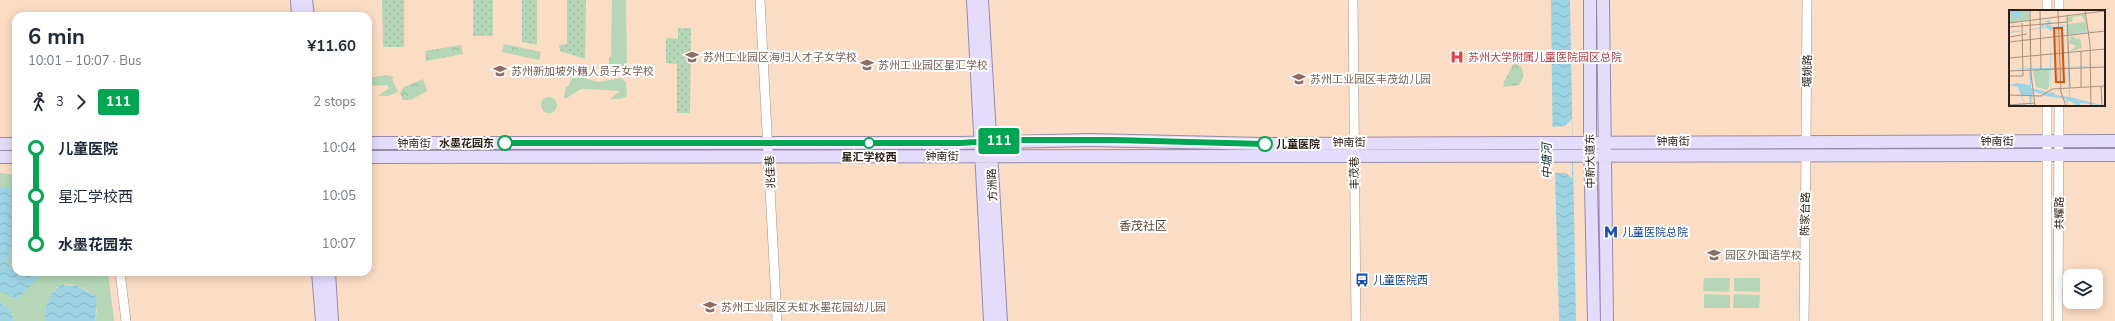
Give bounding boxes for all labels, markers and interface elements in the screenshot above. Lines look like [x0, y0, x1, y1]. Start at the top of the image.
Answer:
inset map [2009, 10, 2105, 106]
text: 6 min [28, 22, 85, 52]
text: ¥11.60 [307, 36, 356, 56]
school or university icon: 苏州工业园区海归人才子女学校 [684, 49, 700, 65]
hospital icon: 苏州大学附属儿童医院园区总院 [1449, 49, 1465, 65]
place label: 苏州工业园区海归人才子女学校 [703, 50, 857, 65]
place label: 苏州大学附属儿童医院园区总院 [1468, 50, 1622, 65]
text: 10:01 – 10:07 · Bus [28, 52, 142, 70]
street label: 堰姚路 [1800, 54, 1815, 88]
school or university icon: 苏州工业园区星汇学校 [859, 57, 875, 73]
place label: 苏州工业园区星汇学校 [878, 58, 988, 73]
school or university icon: 苏州新加坡外籍人员子女学校 [492, 63, 508, 79]
place label: 苏州新加坡外籍人员子女学校 [511, 64, 654, 79]
school or university icon: 苏州工业园区丰茂幼儿园 [1291, 71, 1307, 87]
place label: 苏州工业园区丰茂幼儿园 [1310, 72, 1431, 87]
icon: walk [28, 91, 50, 113]
icon: forward [70, 91, 92, 113]
text: 111 [106, 92, 131, 111]
text: 3 [56, 93, 64, 111]
text: 2 stops [313, 93, 356, 111]
line badge: 111 [976, 128, 1022, 154]
text: 111 [986, 131, 1012, 150]
street label: 中新大道东 [1583, 133, 1598, 189]
street label: 钟南街 [1657, 134, 1690, 149]
street label: 钟南街 [1981, 134, 2014, 149]
marker: 水墨花园东 [497, 135, 513, 151]
street label: 钟南街 [1333, 135, 1366, 150]
street label: 钟南街 [398, 136, 431, 151]
place label: 水墨花园东 [439, 136, 494, 151]
marker: 儿童医院 [1257, 136, 1273, 152]
marker: 星汇学校西 [863, 137, 875, 149]
place label: 儿童医院 [1276, 137, 1320, 152]
text: 儿童医院 [58, 139, 118, 159]
text: 10:04 [322, 139, 356, 157]
water label: 中塘河 [1539, 141, 1555, 179]
street label: 钟南街 [926, 149, 959, 164]
place label: 星汇学校西 [842, 150, 897, 165]
street label: 兆佳巷 [762, 155, 779, 189]
street label: 丰茂巷 [1347, 156, 1362, 190]
street label: 方洲路 [984, 168, 1001, 202]
text: 星汇学校西 [58, 187, 133, 207]
text: 10:05 [322, 187, 356, 205]
street label: 陈家台路 [1798, 192, 1813, 236]
street label: 共耀路 [2052, 197, 2067, 230]
district label: 香茂社区 [1119, 218, 1167, 234]
metro station icon: 儿童医院总院 [1603, 224, 1619, 240]
place label: 儿童医院总院 [1622, 225, 1688, 240]
text: 水墨花园东 [58, 235, 133, 255]
text: 10:07 [322, 235, 356, 253]
school or university icon: 园区外国语学校 [1706, 247, 1722, 263]
place label: 园区外国语学校 [1725, 248, 1802, 263]
map controls [2063, 269, 2103, 309]
button: layers [2063, 269, 2103, 309]
bus stop icon: 儿童医院西 [1354, 272, 1370, 288]
place label: 儿童医院西 [1373, 273, 1428, 288]
school or university icon: 苏州工业园区天虹水墨花园幼儿园 [702, 299, 718, 315]
place label: 苏州工业园区天虹水墨花园幼儿园 [721, 300, 886, 315]

